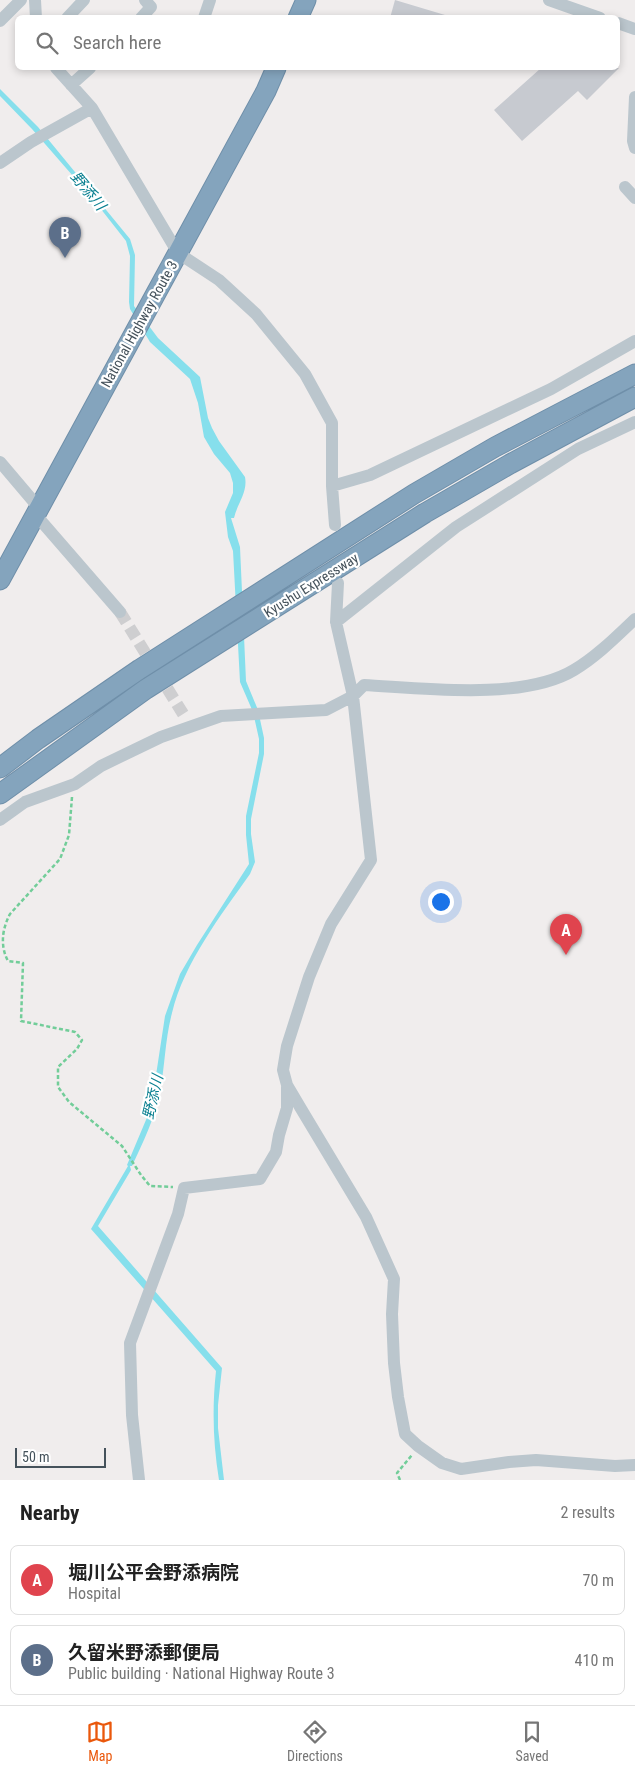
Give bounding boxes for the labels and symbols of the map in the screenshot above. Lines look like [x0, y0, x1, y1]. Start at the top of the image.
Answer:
water label: 野添川 [67, 168, 111, 216]
pin: B [49, 217, 81, 258]
street label: National Highway Route 3 [98, 258, 180, 390]
street label: Kyushu Expressway [261, 549, 361, 620]
your location [428, 889, 454, 915]
pin: A [550, 914, 582, 955]
water label: 野添川 [139, 1071, 167, 1121]
scale bar [15, 1445, 106, 1468]

